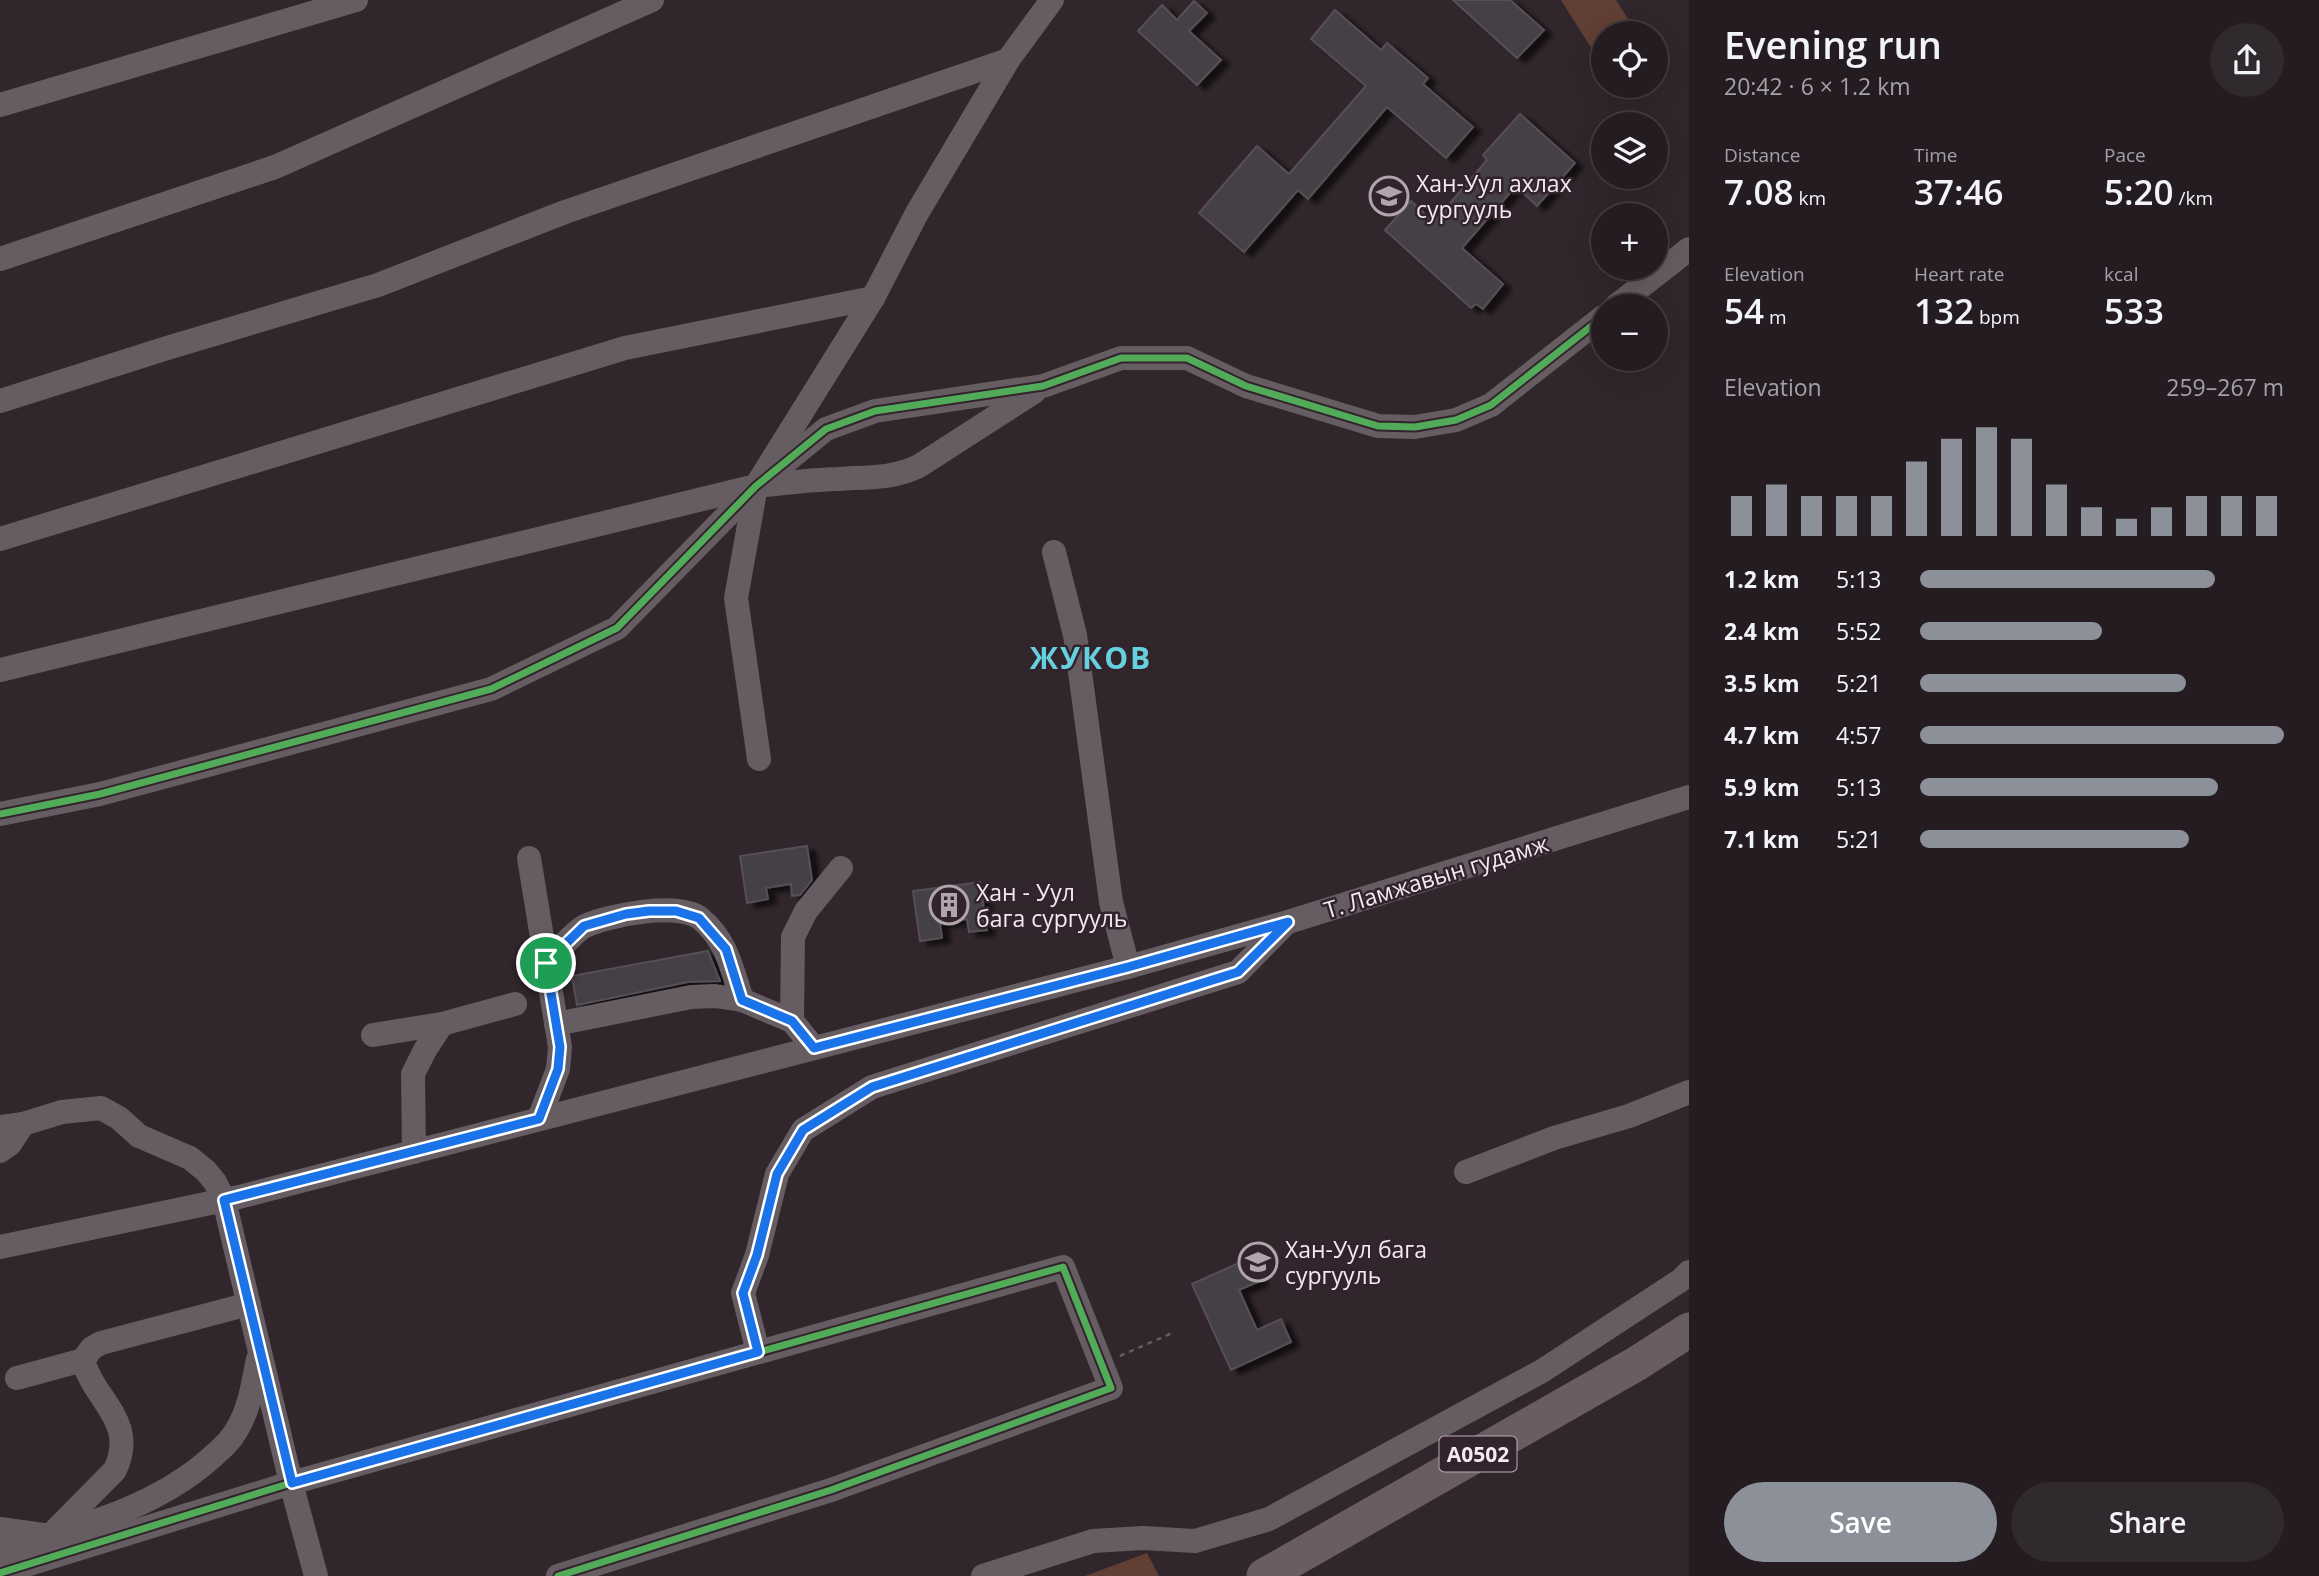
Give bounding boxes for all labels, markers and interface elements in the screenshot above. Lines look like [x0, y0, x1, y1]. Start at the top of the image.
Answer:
text: Evening run [1724, 18, 1942, 70]
map controls [1591, 21, 1668, 371]
button: locate [1591, 21, 1668, 98]
button: share [2210, 23, 2284, 97]
text: 20:42 · 6 × 1.2 km [1724, 70, 1911, 102]
button: layers [1591, 112, 1668, 189]
text: Distance [1724, 142, 1800, 168]
text: Time [1914, 142, 1958, 168]
text: Pace [2104, 142, 2146, 168]
place label: Хан-Уул ахлах сургууль [1416, 167, 1572, 225]
text: 7.08 [1724, 168, 1794, 215]
text: 37:46 [1914, 168, 2004, 215]
text: 5:20 [2104, 168, 2174, 215]
school or university icon: Хан-Уул ахлах сургууль [1368, 175, 1410, 217]
text: km [1794, 185, 1826, 211]
text: /km [2174, 185, 2213, 211]
button: + [1591, 203, 1668, 280]
text: Elevation [1724, 261, 1805, 287]
text: Heart rate [1914, 261, 2004, 287]
text: kcal [2104, 261, 2138, 287]
text: 54 [1724, 287, 1764, 334]
text: 132 [1914, 287, 1974, 334]
text: 533 [2104, 287, 2164, 334]
button: − [1591, 294, 1668, 371]
text: m [1764, 304, 1787, 330]
text: bpm [1974, 304, 2020, 330]
text: Elevation [1724, 371, 1822, 403]
text: 259–267 m [2166, 371, 2284, 403]
text: 1.2 km [1724, 563, 1800, 595]
text: 5:13 [1836, 563, 1882, 595]
text: 2.4 km [1724, 615, 1800, 647]
text: 5:52 [1836, 615, 1882, 647]
district label: ЖУКОВ [1030, 637, 1152, 678]
text: 3.5 km [1724, 667, 1800, 699]
text: 5:21 [1836, 667, 1882, 699]
text: 4.7 km [1724, 719, 1800, 751]
text: 4:57 [1836, 719, 1882, 751]
text: 5.9 km [1724, 771, 1800, 803]
text: 5:13 [1836, 771, 1882, 803]
text: 7.1 km [1724, 823, 1800, 855]
text: 5:21 [1836, 823, 1882, 855]
street label: Т. Ламжавын гудамж [1320, 827, 1552, 925]
place label: Хан - Уул бага сургууль [976, 876, 1127, 934]
building icon: Хан - Уул бага сургууль [928, 884, 970, 926]
pin [516, 933, 576, 993]
icon: arrive [527, 944, 565, 982]
place label: Хан-Уул бага сургууль [1285, 1233, 1427, 1291]
school or university icon: Хан-Уул бага сургууль [1237, 1241, 1279, 1283]
road number: A0502 [1440, 1436, 1516, 1472]
button: Save [1724, 1482, 1997, 1562]
button: Share [2011, 1482, 2284, 1562]

